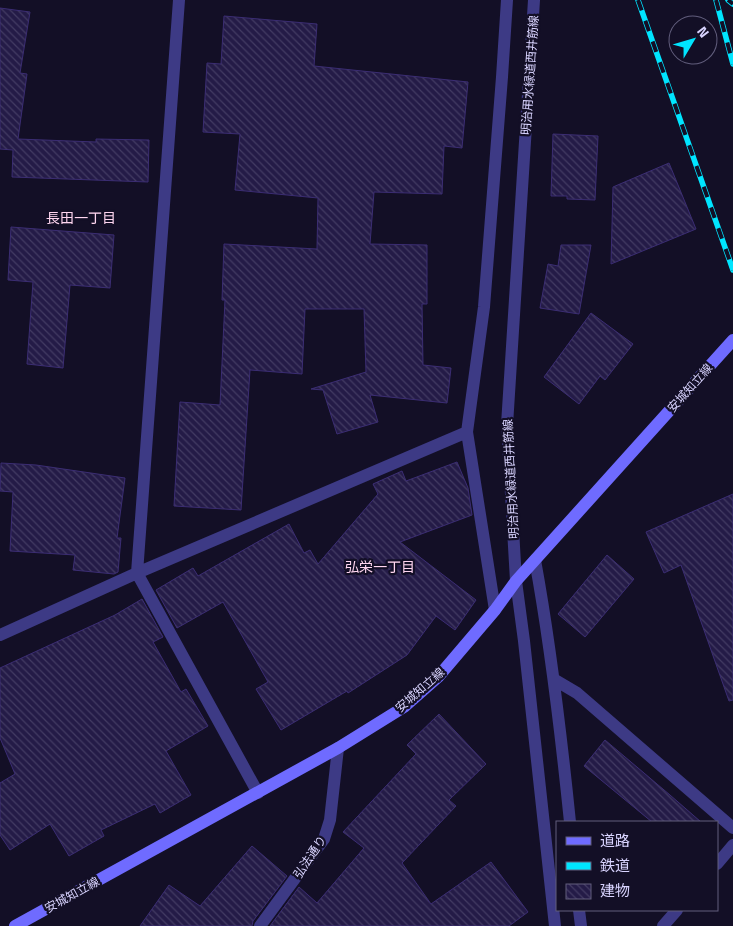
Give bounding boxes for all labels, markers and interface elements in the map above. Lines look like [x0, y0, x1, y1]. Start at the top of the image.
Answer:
street label: 明治用水緑道西井筋線 [516, 14, 543, 135]
north arrow [668, 15, 718, 65]
text: N [692, 21, 715, 42]
district label: 長田一丁目 [46, 207, 116, 228]
street label: 安城知立線 [662, 359, 717, 416]
street label: 明治用水緑道西井筋線 [498, 419, 523, 539]
district label: 弘栄一丁目 [345, 556, 415, 577]
street label: 安城知立線 [391, 663, 449, 716]
legend [556, 821, 718, 911]
text: 道路 [600, 829, 630, 852]
street label: 弘法通り [288, 832, 331, 882]
text: 鉄道 [600, 854, 630, 877]
street label: 安城知立線 [41, 872, 103, 917]
text: 建物 [600, 879, 630, 902]

